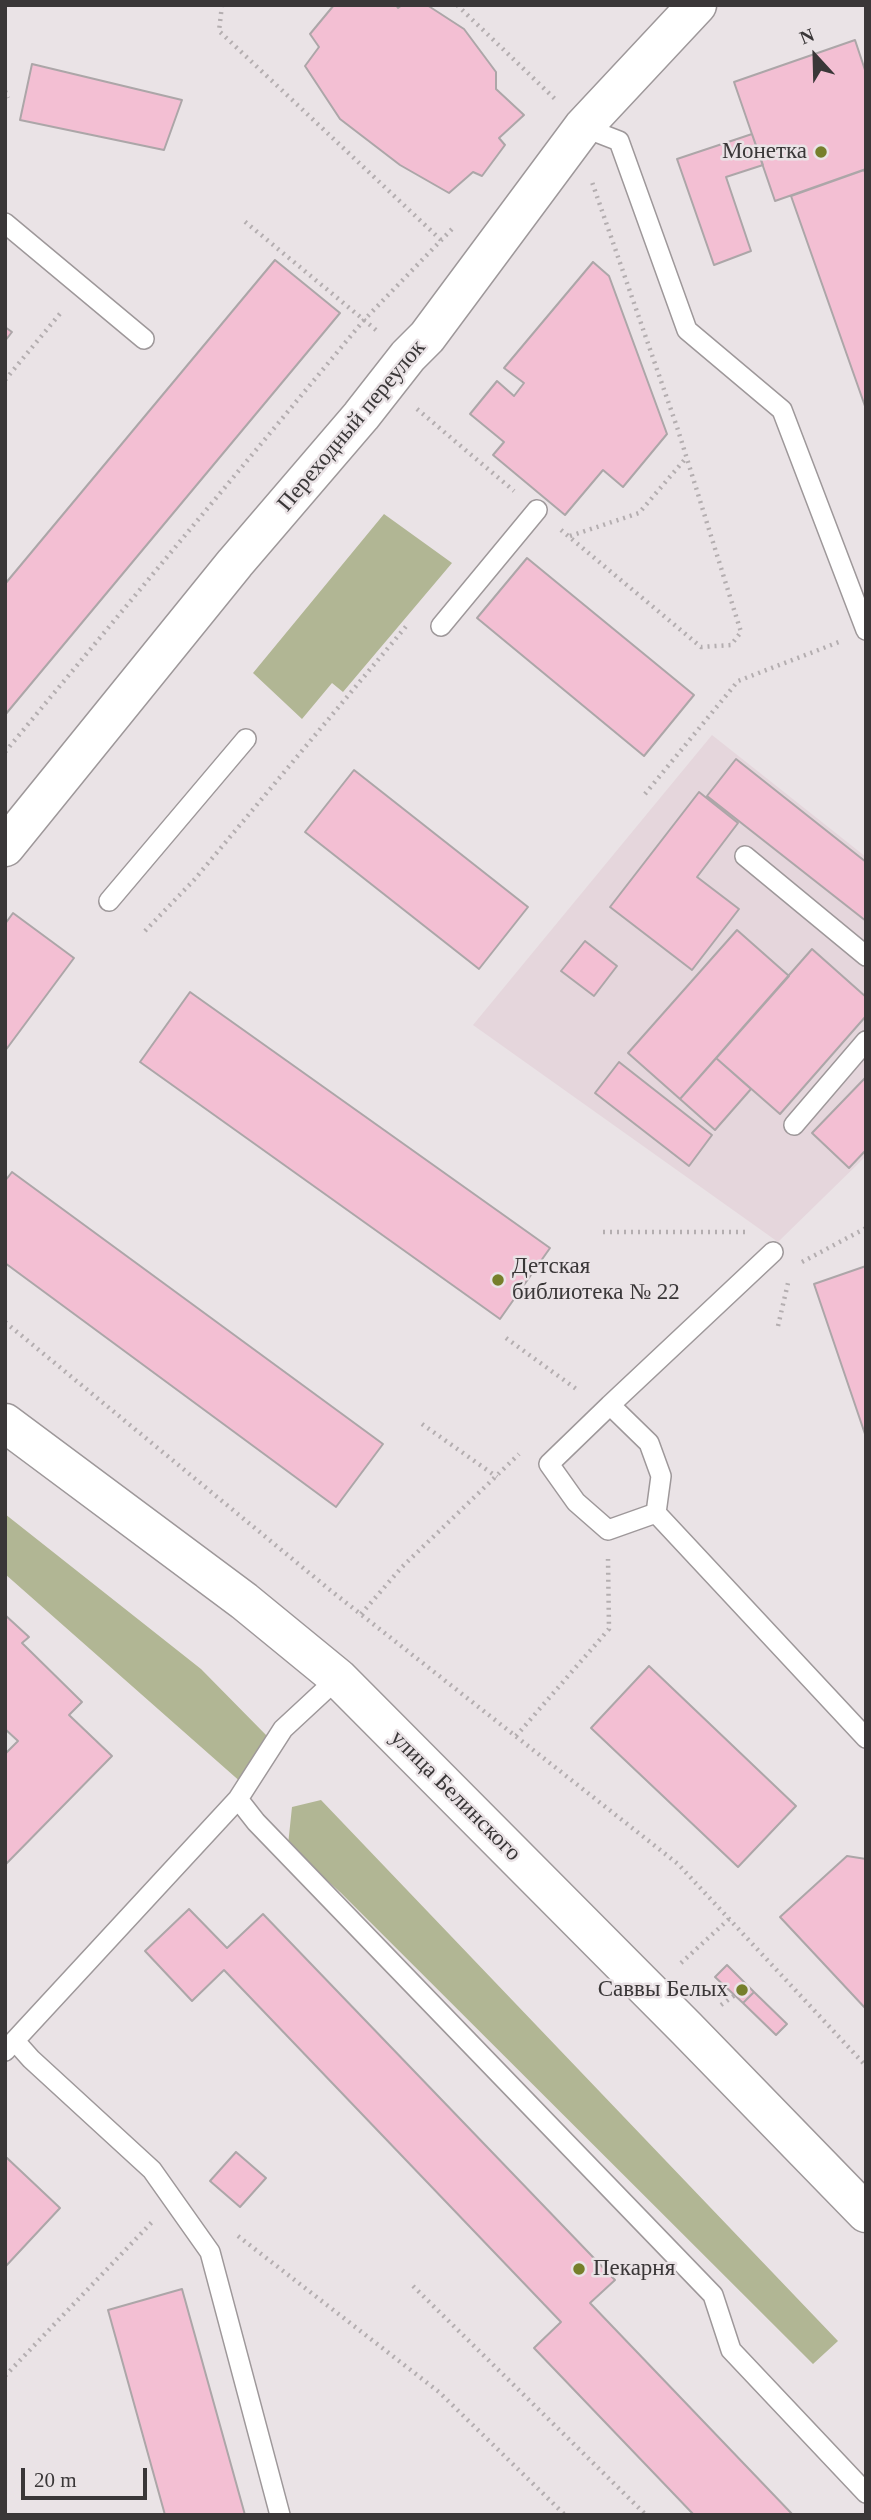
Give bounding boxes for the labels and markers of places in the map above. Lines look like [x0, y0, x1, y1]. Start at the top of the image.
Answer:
place label: Монетка [722, 138, 807, 166]
marker: Монетка [813, 144, 829, 160]
place label: Детская библиотека № 22 [512, 1253, 680, 1307]
marker: Детская библиотека № 22 [490, 1272, 506, 1288]
place label: Саввы Белых [598, 1976, 728, 2004]
marker: Саввы Белых [734, 1982, 750, 1998]
place label: Пекарня [593, 2255, 675, 2283]
marker: Пекарня [571, 2261, 587, 2277]

